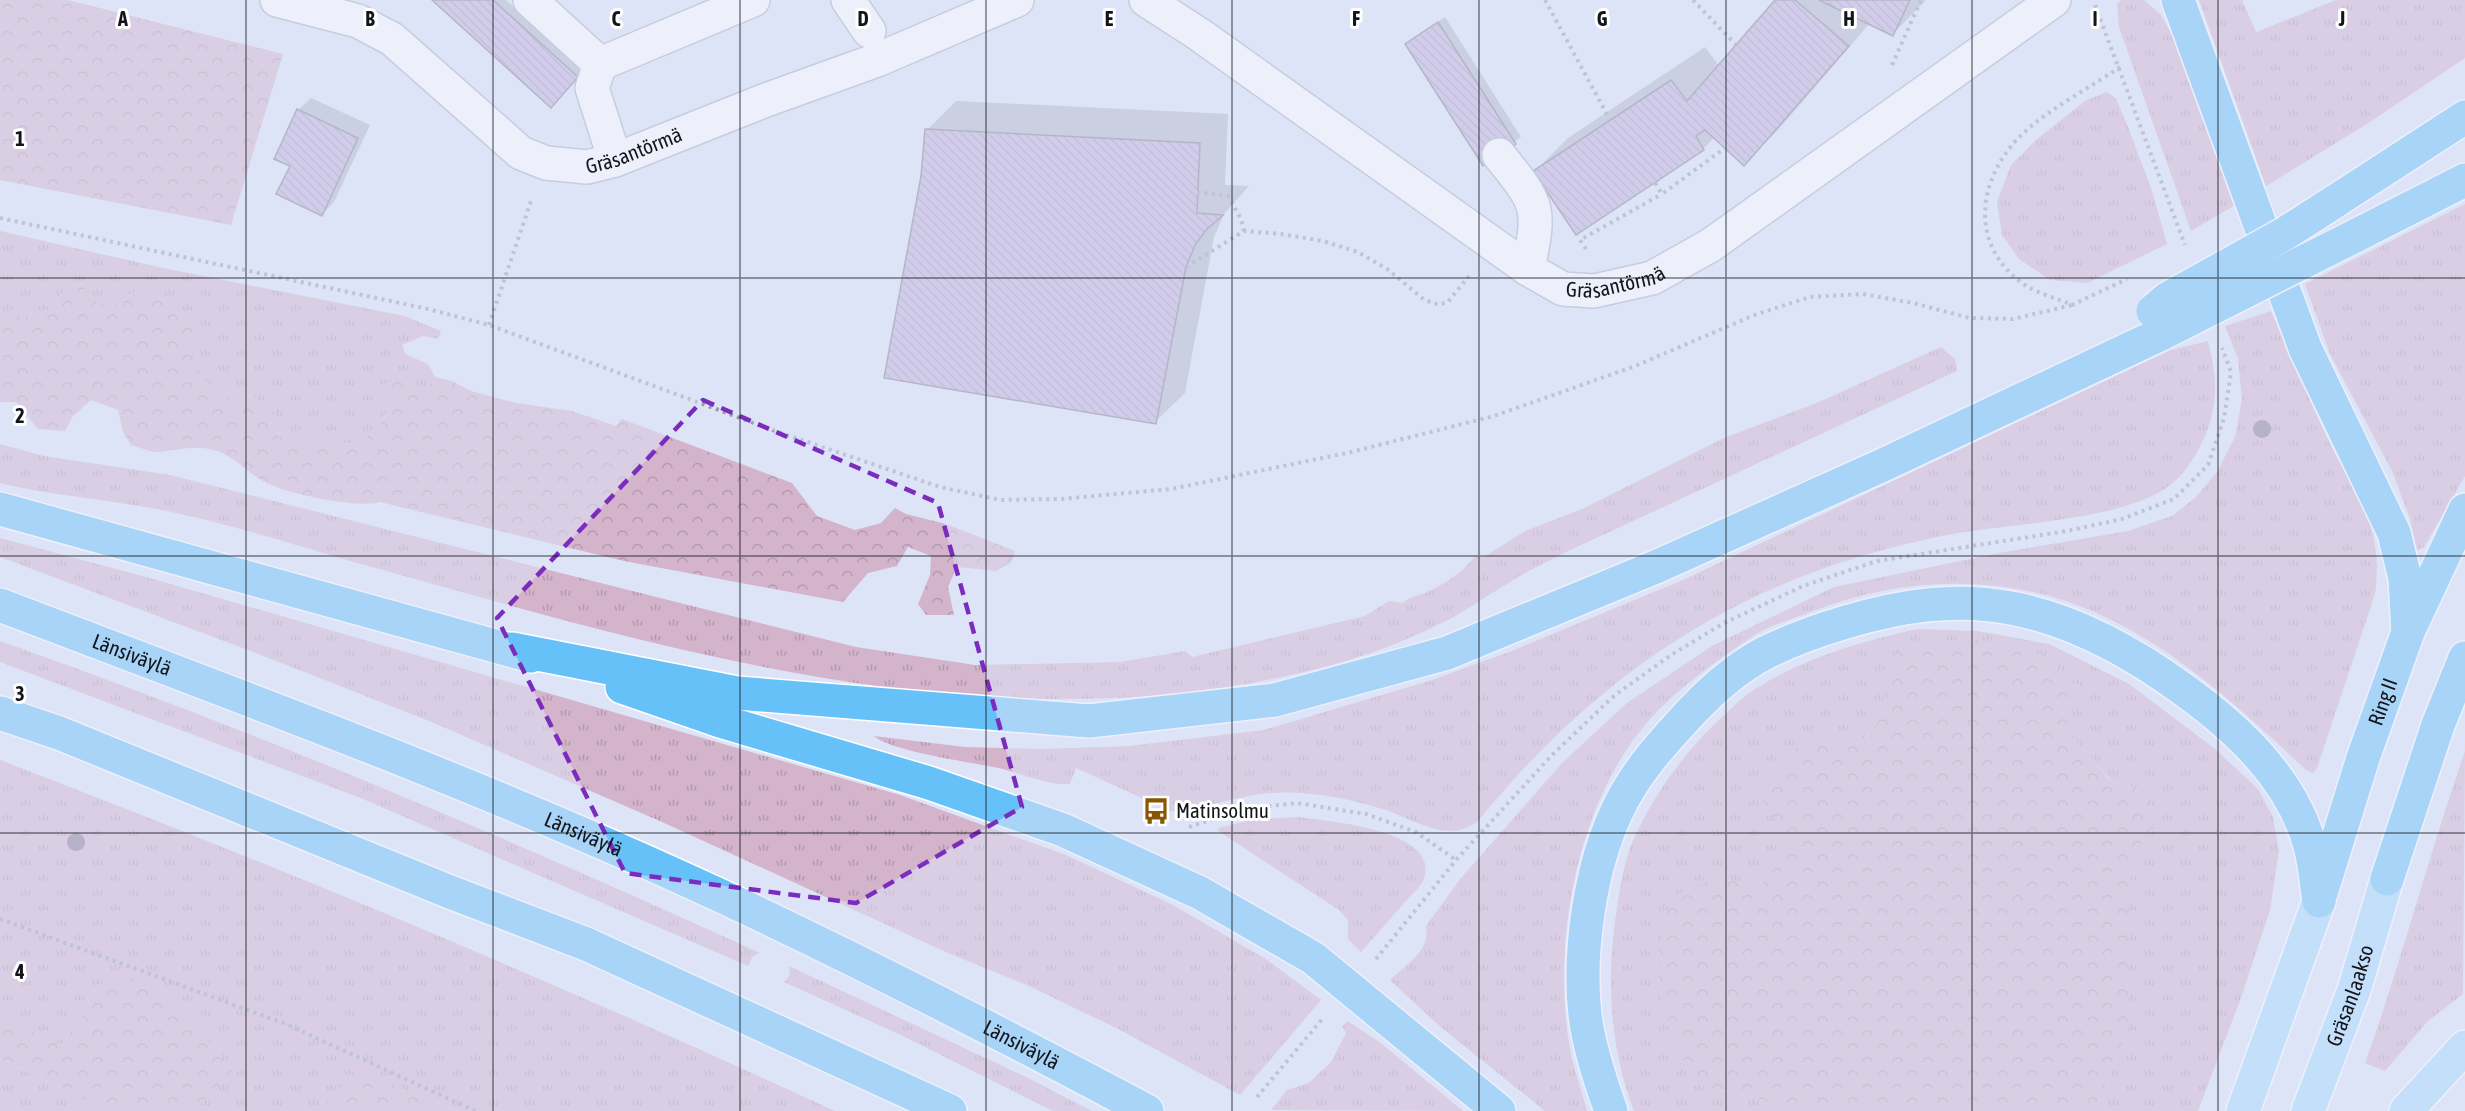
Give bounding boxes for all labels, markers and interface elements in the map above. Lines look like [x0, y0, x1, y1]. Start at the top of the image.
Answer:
text: A [117, 7, 128, 30]
text: B [365, 7, 375, 30]
text: C [612, 7, 621, 30]
text: D [857, 7, 869, 30]
text: E [1105, 7, 1114, 30]
text: F [1352, 7, 1360, 30]
text: G [1597, 7, 1608, 30]
text: H [1843, 7, 1855, 30]
text: I [2092, 7, 2098, 30]
text: J [2338, 7, 2345, 30]
street label: Gräsantörmä [583, 122, 685, 178]
text: 1 [15, 127, 25, 150]
street label: Gräsantörmä [1565, 260, 1669, 302]
text: 2 [15, 404, 25, 427]
street label: Länsiväylä [89, 628, 175, 680]
street label: Ring II [2363, 675, 2402, 728]
text: 3 [15, 682, 25, 705]
bus stop icon: Matinsolmu [1141, 796, 1171, 826]
place label: Matinsolmu [1176, 798, 1269, 822]
street label: Länsiväylä [541, 806, 627, 861]
street label: Gräsanlaakso [2321, 942, 2378, 1049]
text: 4 [14, 960, 25, 983]
street label: Länsiväylä [980, 1014, 1064, 1074]

